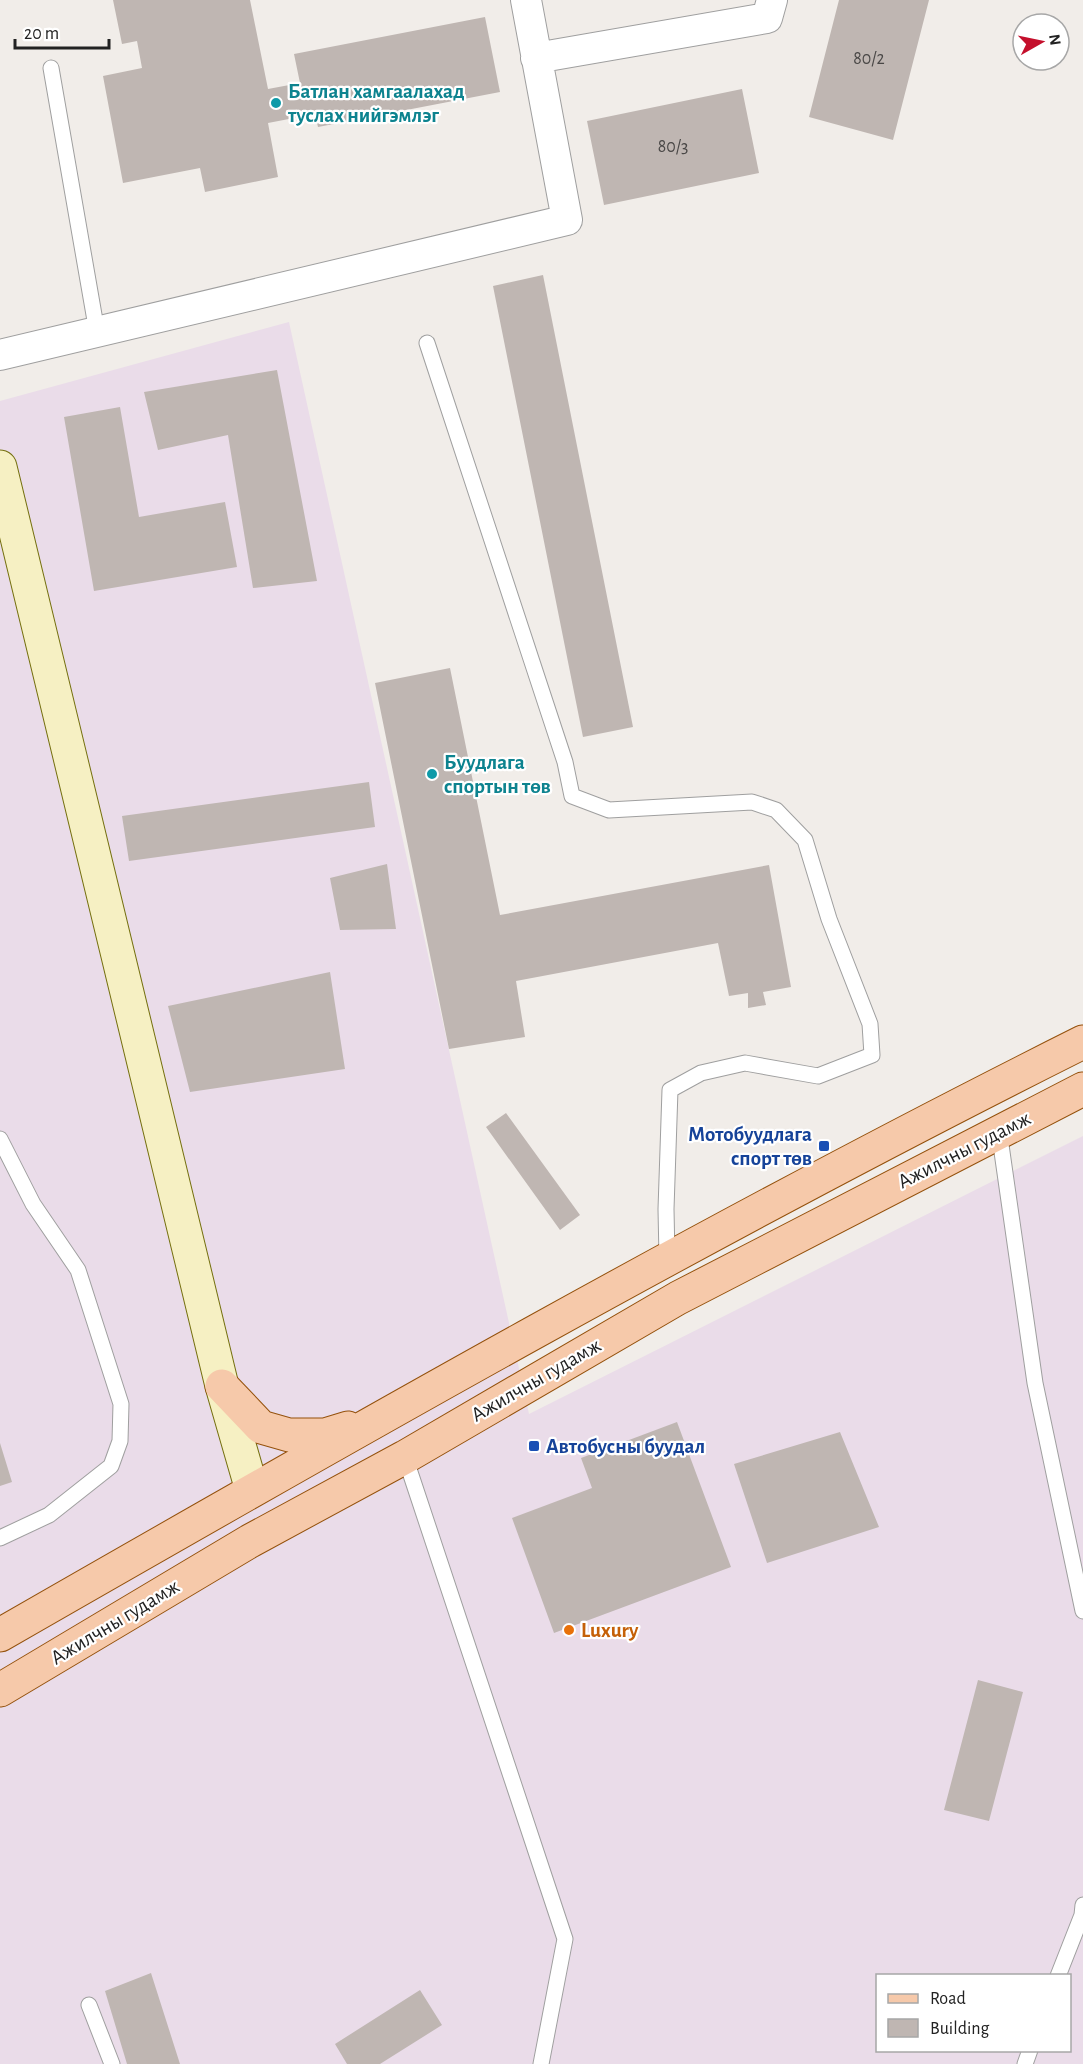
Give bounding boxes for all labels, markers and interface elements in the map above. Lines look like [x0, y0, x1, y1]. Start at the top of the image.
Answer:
scale bar [15, 12, 110, 50]
north arrow [1011, 12, 1071, 72]
text: 20 m [24, 25, 59, 43]
text: N [1046, 33, 1064, 47]
house number: 80/2 [853, 50, 885, 68]
place label: Батлан хамгаалахад туслах нийгэмлэг [287, 81, 465, 126]
marker: Батлан хамгаалахад туслах нийгэмлэг [269, 96, 283, 110]
house number: 80/3 [658, 138, 688, 156]
place label: Буудлага спортын төв [444, 752, 551, 797]
marker: Буудлага спортын төв [425, 767, 439, 781]
street label: Ажилчны гудамж [894, 1107, 1034, 1193]
place label: Мотобуудлага спорт төв [688, 1124, 812, 1169]
marker: Мотобуудлага спорт төв [817, 1139, 831, 1153]
street label: Ажилчны гудамж [467, 1334, 605, 1426]
place label: Автобусны буудал [546, 1436, 705, 1457]
marker: Автобусны буудал [527, 1439, 541, 1453]
street label: Ажилчны гудамж [47, 1575, 183, 1669]
place label: Luxury [581, 1620, 639, 1641]
marker: Luxury [562, 1623, 576, 1637]
legend [876, 1974, 1071, 2052]
text: Road [930, 1990, 966, 2008]
text: Building [930, 2020, 990, 2038]

